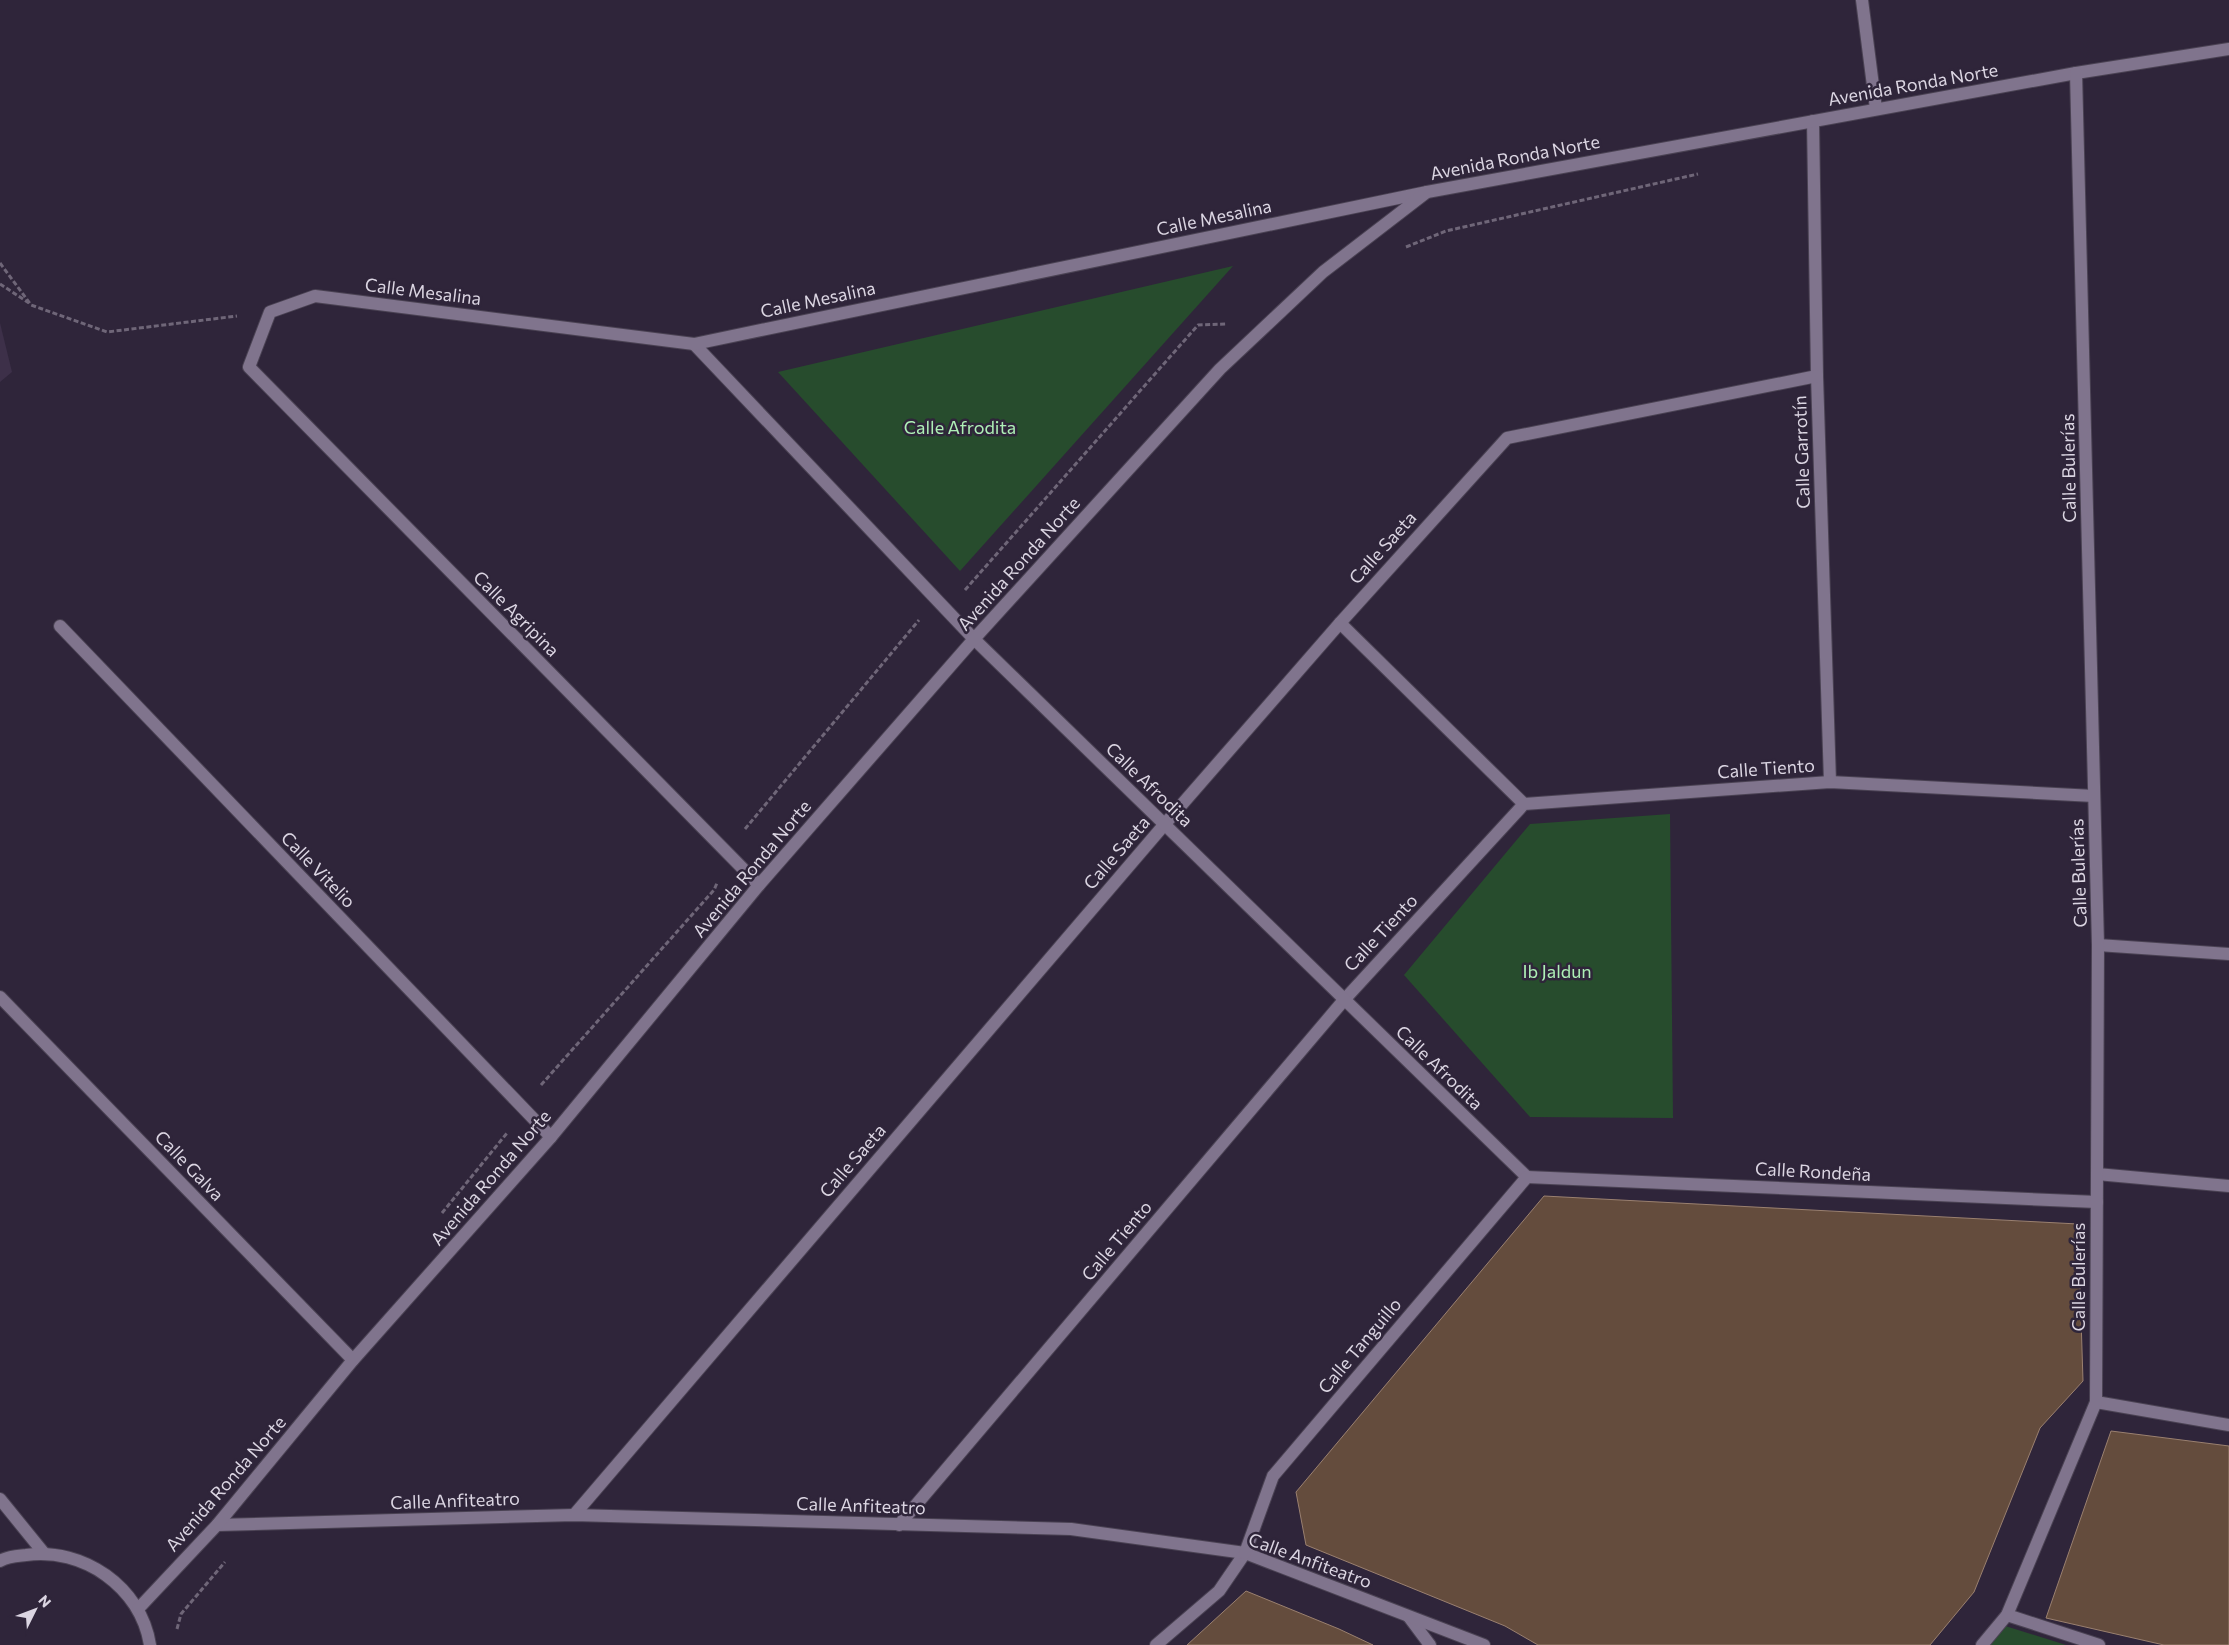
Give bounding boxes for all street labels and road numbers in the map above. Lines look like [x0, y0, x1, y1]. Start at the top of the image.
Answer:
street label: Avenida Ronda Norte [1826, 58, 2000, 110]
street label: Avenida Ronda Norte [1428, 130, 1602, 184]
street label: Calle Mesalina [1154, 194, 1273, 240]
street label: Calle Mesalina [364, 273, 483, 309]
street label: Calle Mesalina [758, 276, 877, 322]
street label: Calle Garrotín [1788, 395, 1814, 509]
street label: Calle Bulerías [2056, 413, 2080, 523]
street label: Avenida Ronda Norte [952, 492, 1084, 635]
street label: Calle Saeta [1344, 507, 1421, 588]
street label: Calle Agripina [469, 566, 564, 661]
street label: Calle Afrodita [1102, 737, 1198, 831]
street label: Calle Tiento [1716, 754, 1815, 782]
street label: Avenida Ronda Norte [687, 795, 815, 941]
street label: Calle Saeta [1078, 811, 1154, 894]
street label: Calle Bulerías [2065, 818, 2091, 928]
street label: Calle Vitelio [277, 827, 361, 912]
street label: Calle Tiento [1339, 889, 1422, 976]
street label: Calle Afrodita [1392, 1020, 1488, 1114]
street label: Avenida Ronda Norte [425, 1105, 555, 1250]
street label: Calle Saeta [814, 1119, 890, 1202]
street label: Calle Galva [151, 1125, 229, 1205]
street label: Calle Rondeña [1755, 1157, 1872, 1185]
street label: Calle Tiento [1076, 1196, 1156, 1285]
street label: Calle Bulerías [2067, 1223, 2089, 1332]
street label: Calle Tanguillo [1313, 1293, 1406, 1398]
street label: Avenida Ronda Norte [160, 1411, 290, 1556]
street label: Calle Anfiteatro [390, 1487, 520, 1513]
street label: Calle Anfiteatro [796, 1492, 926, 1518]
street label: Calle Anfiteatro [1246, 1528, 1375, 1593]

